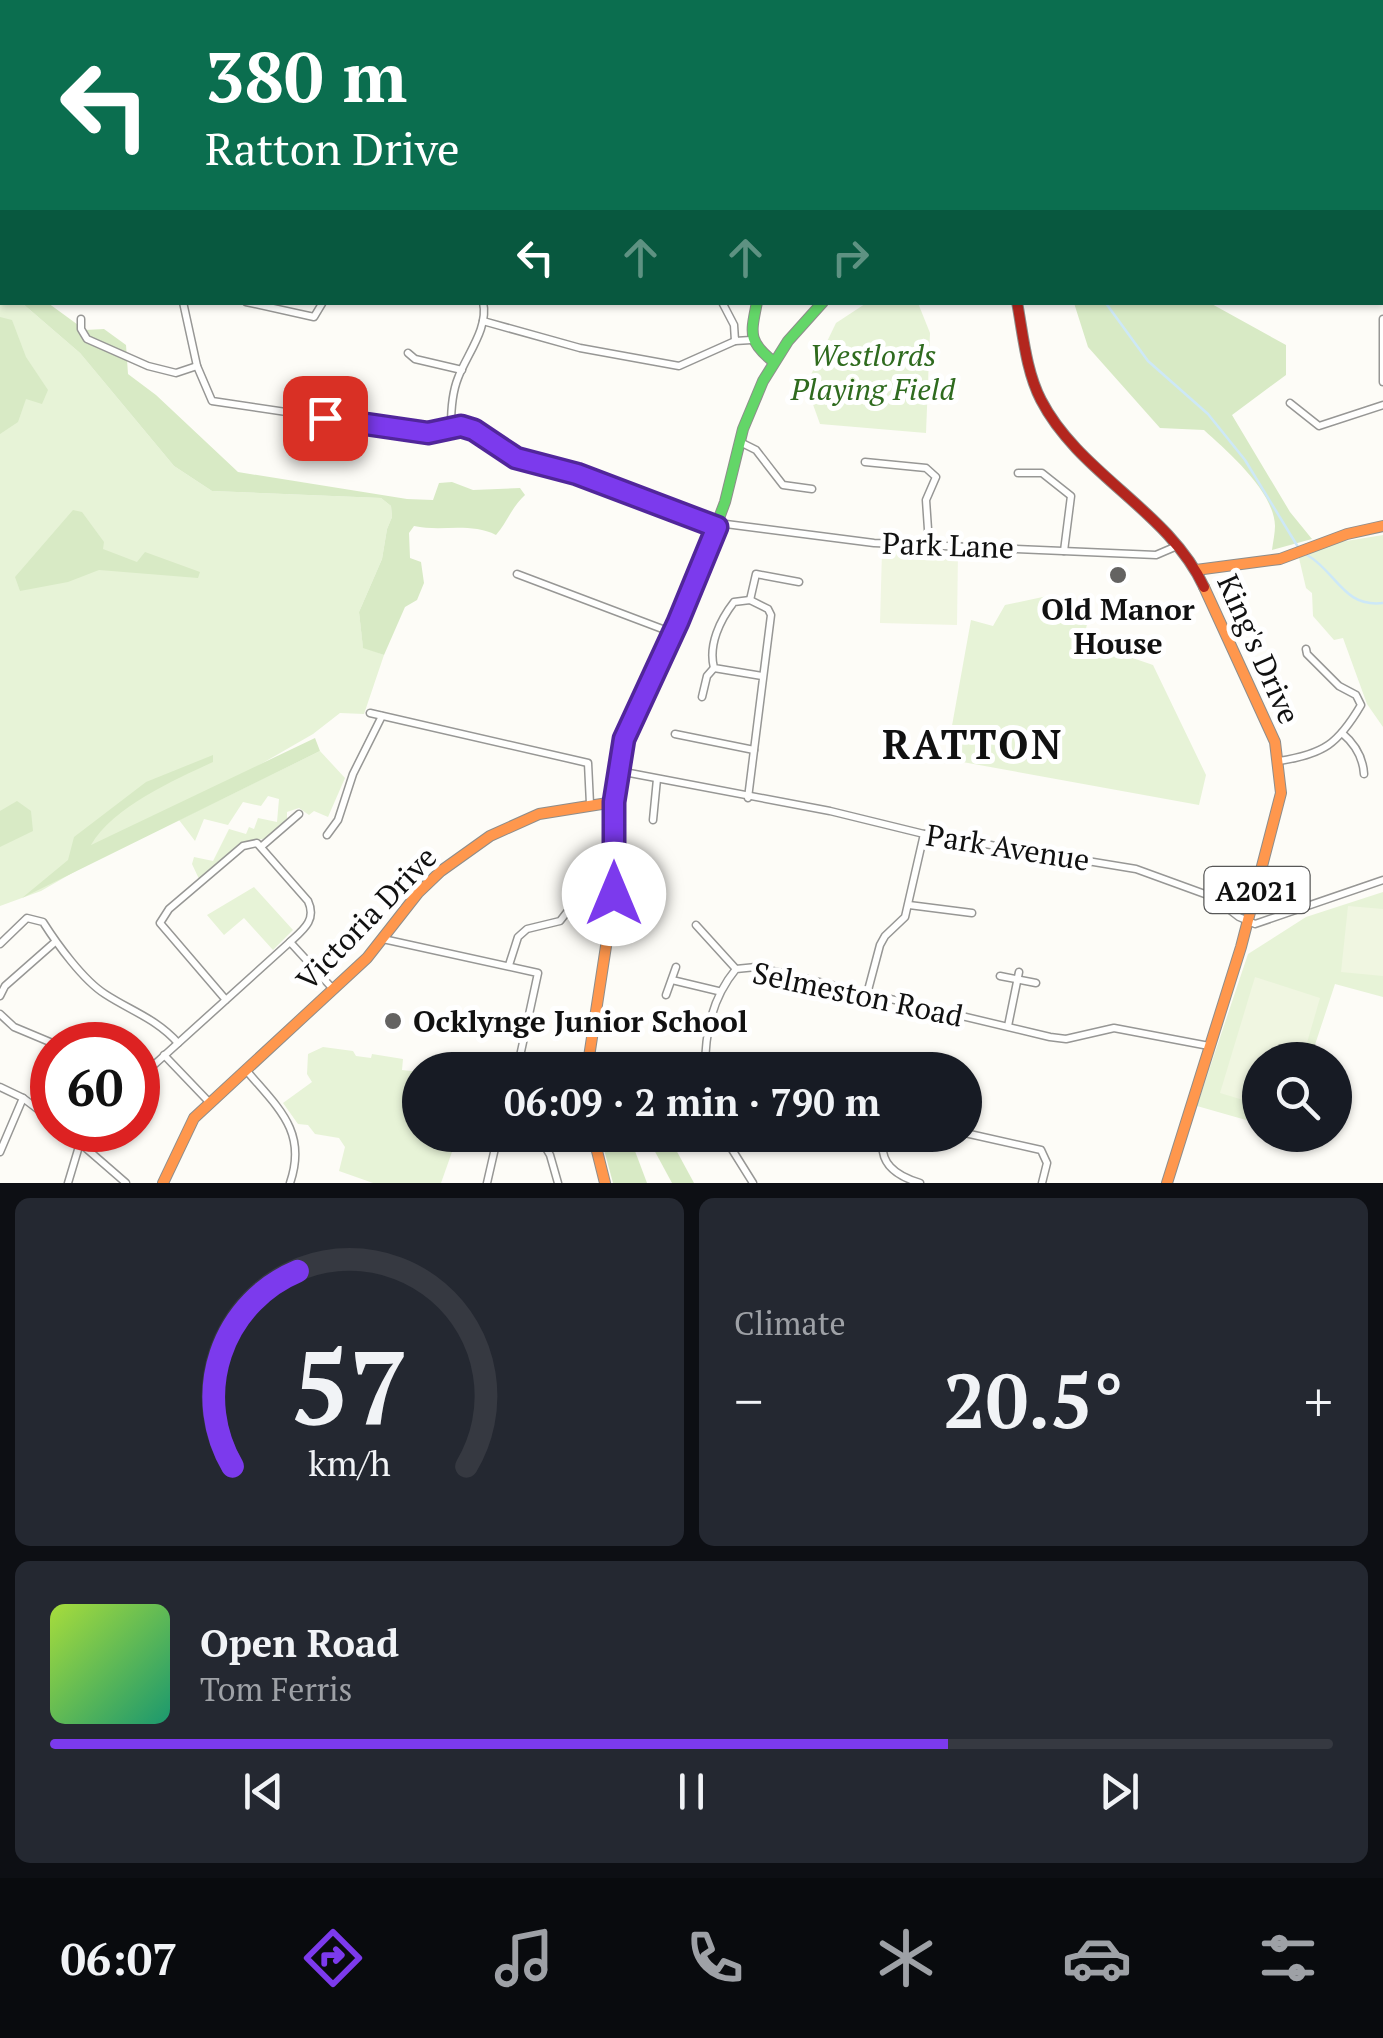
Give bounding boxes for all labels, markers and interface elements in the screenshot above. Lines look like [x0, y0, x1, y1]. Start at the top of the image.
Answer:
text: 380 m [205, 29, 407, 122]
icon: left [40, 40, 170, 170]
text: Ratton Drive [205, 118, 460, 178]
icon: left [508, 230, 563, 285]
icon: ahead [613, 230, 668, 285]
icon: ahead [718, 230, 773, 285]
icon: right [823, 230, 878, 285]
park label: Westlords Playing Field [790, 335, 956, 409]
pin [283, 376, 368, 461]
icon: arrive [298, 391, 353, 446]
street label: Park Lane [881, 523, 1015, 567]
marker: Old Manor House [1107, 564, 1129, 586]
street label: King's Drive [1208, 568, 1310, 730]
place label: Old Manor House [1041, 589, 1195, 663]
district label: RATTON [882, 717, 1064, 770]
street label: Park Avenue [923, 814, 1093, 880]
street label: Victoria Drive [287, 837, 445, 999]
position arrow [562, 842, 666, 946]
road number: A2021 [1204, 867, 1310, 913]
street label: Selmeston Road [749, 952, 967, 1036]
place label: Ocklynge Junior School [413, 1001, 748, 1041]
marker: Ocklynge Junior School [382, 1010, 404, 1032]
speed limit sign: 60 [30, 1022, 160, 1152]
map controls [1242, 1042, 1352, 1152]
button: search [1242, 1042, 1352, 1152]
text: 06:09 · 2 min · 790 m [504, 1077, 880, 1127]
text: Climate [734, 1302, 846, 1344]
text: 57 [291, 1316, 408, 1454]
text: 20.5° [943, 1350, 1124, 1449]
text: − [734, 1364, 763, 1437]
text: + [1304, 1364, 1333, 1437]
text: km/h [308, 1439, 391, 1486]
text: Open Road [200, 1618, 399, 1668]
text: Tom Ferris [200, 1668, 352, 1710]
icon: previous [236, 1764, 291, 1819]
icon: pause [664, 1764, 719, 1819]
icon: next [1092, 1764, 1147, 1819]
icon: directions [298, 1923, 368, 1993]
icon: music [489, 1923, 559, 1993]
icon: phone [680, 1923, 750, 1993]
icon: climate [871, 1923, 941, 1993]
icon: car [1062, 1923, 1132, 1993]
icon: filters [1253, 1923, 1323, 1993]
text: 06:07 [60, 1928, 178, 1988]

